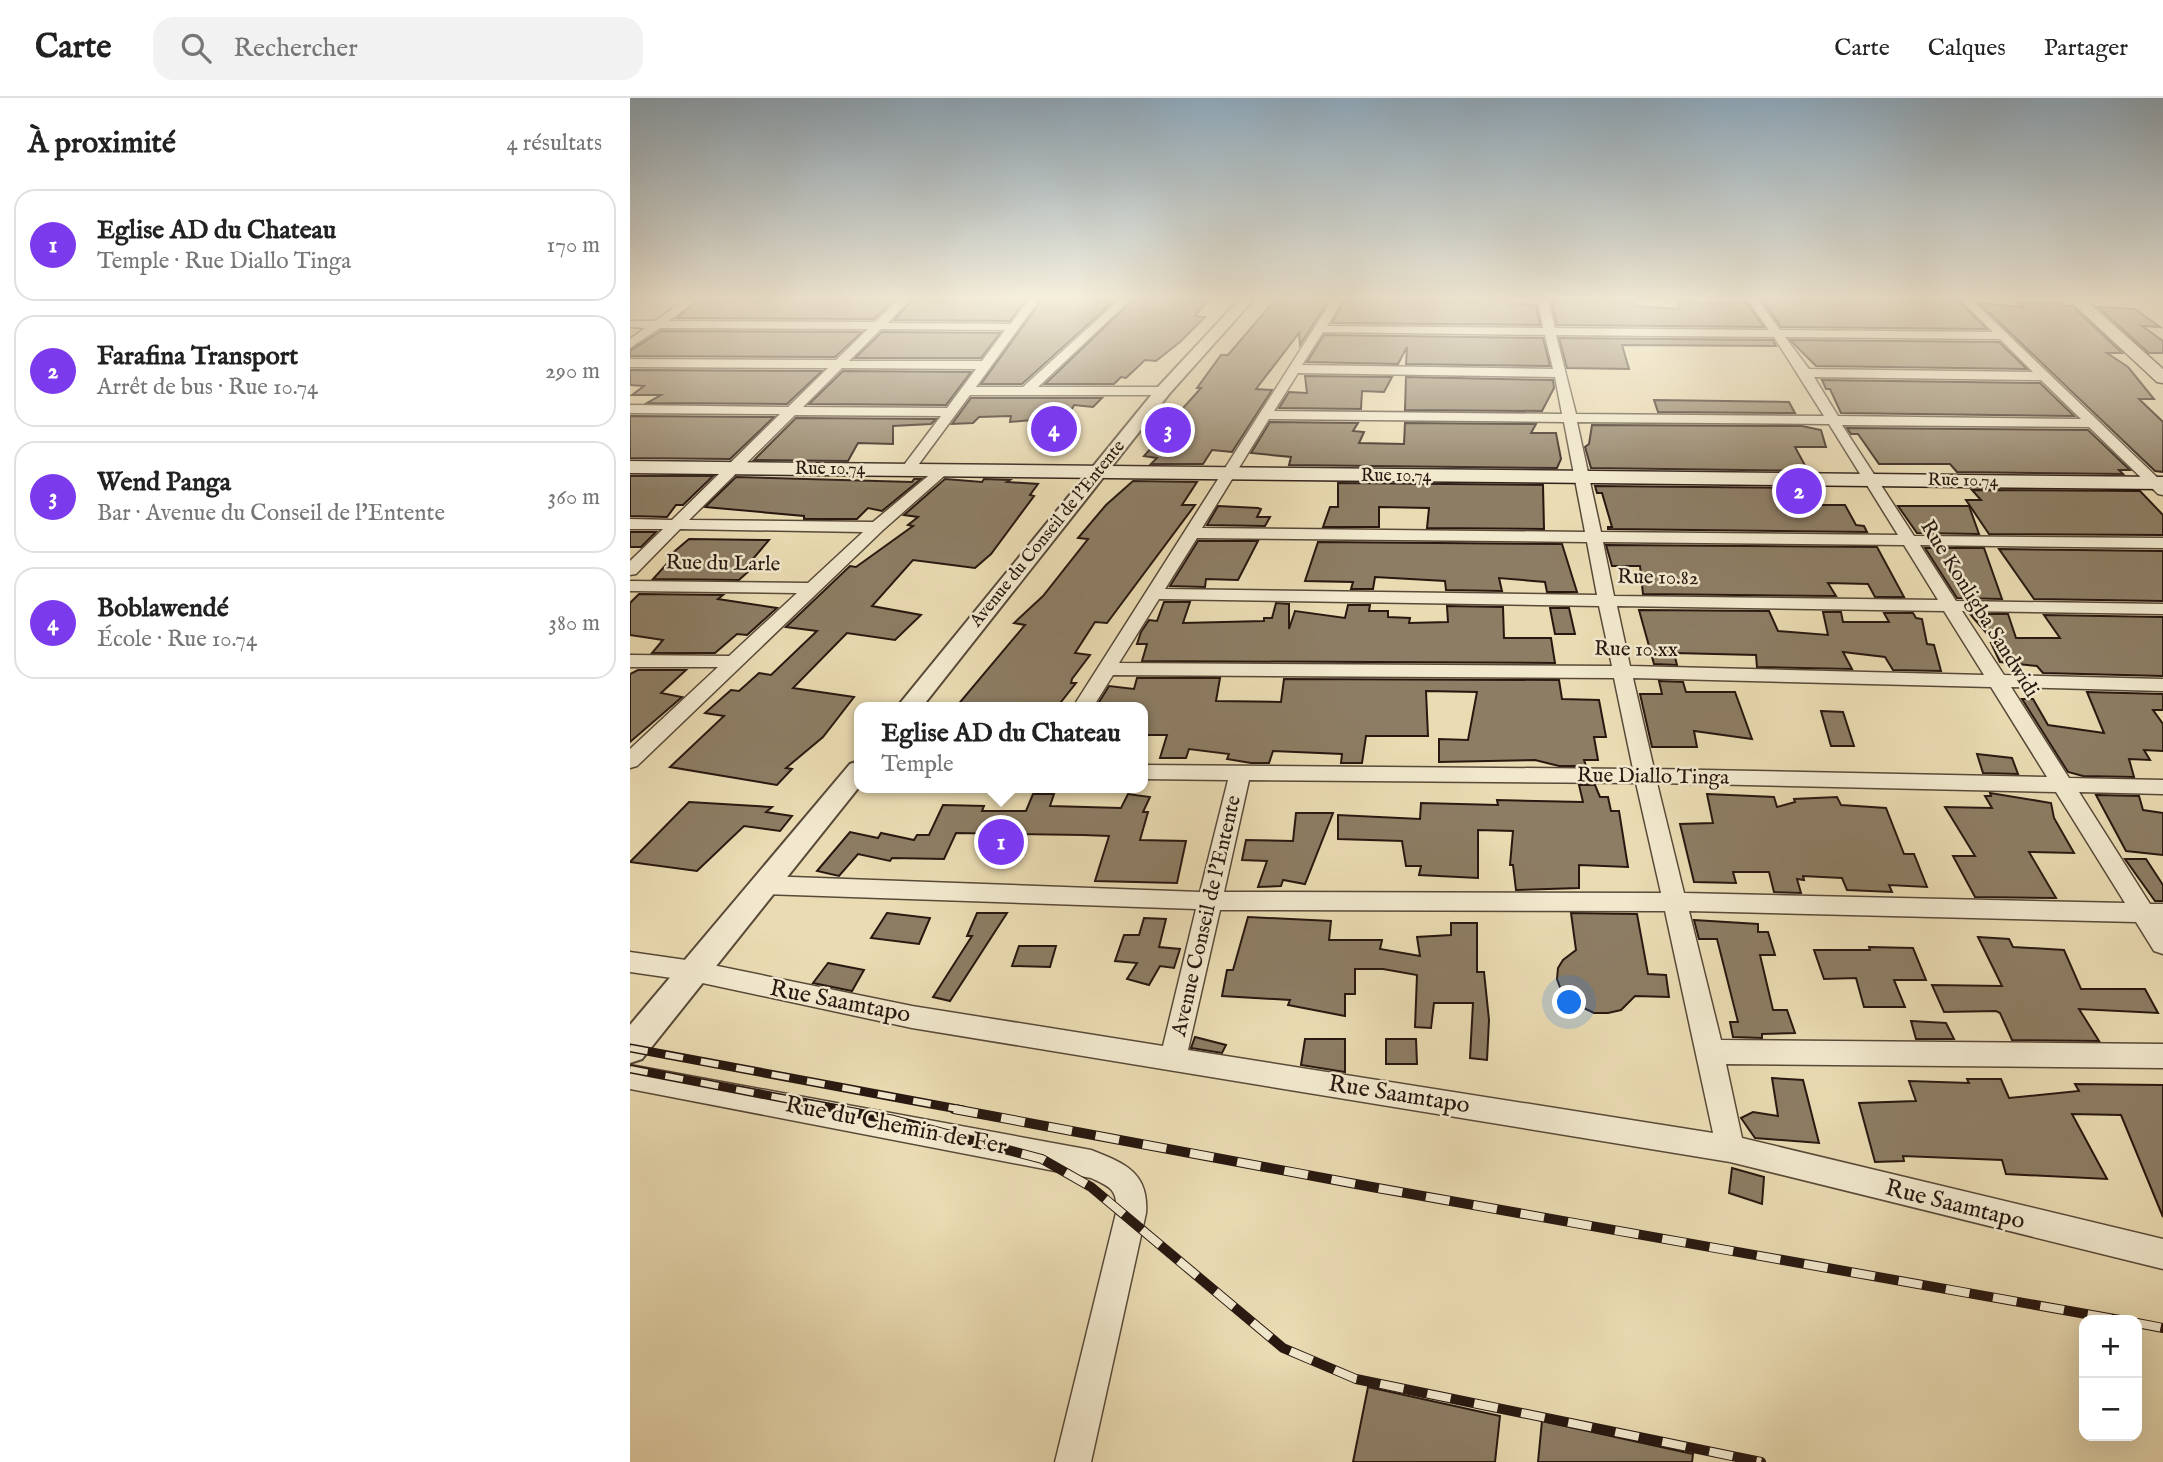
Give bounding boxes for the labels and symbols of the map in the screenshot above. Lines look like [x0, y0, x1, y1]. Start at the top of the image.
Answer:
pin: 4 [1031, 403, 1077, 455]
pin: 3 [1145, 404, 1191, 456]
street label: Avenue du Conseil de l'Entente [965, 436, 1131, 633]
street label: Rue 10.74 [795, 458, 866, 481]
street label: Rue 10.74 [1361, 465, 1432, 488]
pin: 2 [1776, 465, 1822, 517]
street label: Rue 10.74 [1927, 469, 1999, 493]
street label: Rue Konligba Sandwidi [1913, 515, 2045, 703]
street label: Rue du Larle [665, 550, 781, 579]
street label: Rue 10.82 [1617, 564, 1699, 592]
street label: Rue 10.xx [1594, 636, 1678, 664]
street label: Rue Diallo Tinga [1577, 762, 1730, 792]
street label: Avenue Conseil de l'Entente [1166, 792, 1248, 1040]
pin: 1 [978, 816, 1024, 868]
street label: Rue Saamtapo [767, 973, 913, 1031]
your location [1552, 985, 1586, 1019]
street label: Rue Saamtapo [1326, 1069, 1472, 1121]
street label: Rue du Chemin de Fer [783, 1089, 1010, 1163]
street label: Rue Saamtapo [1882, 1173, 2028, 1237]

